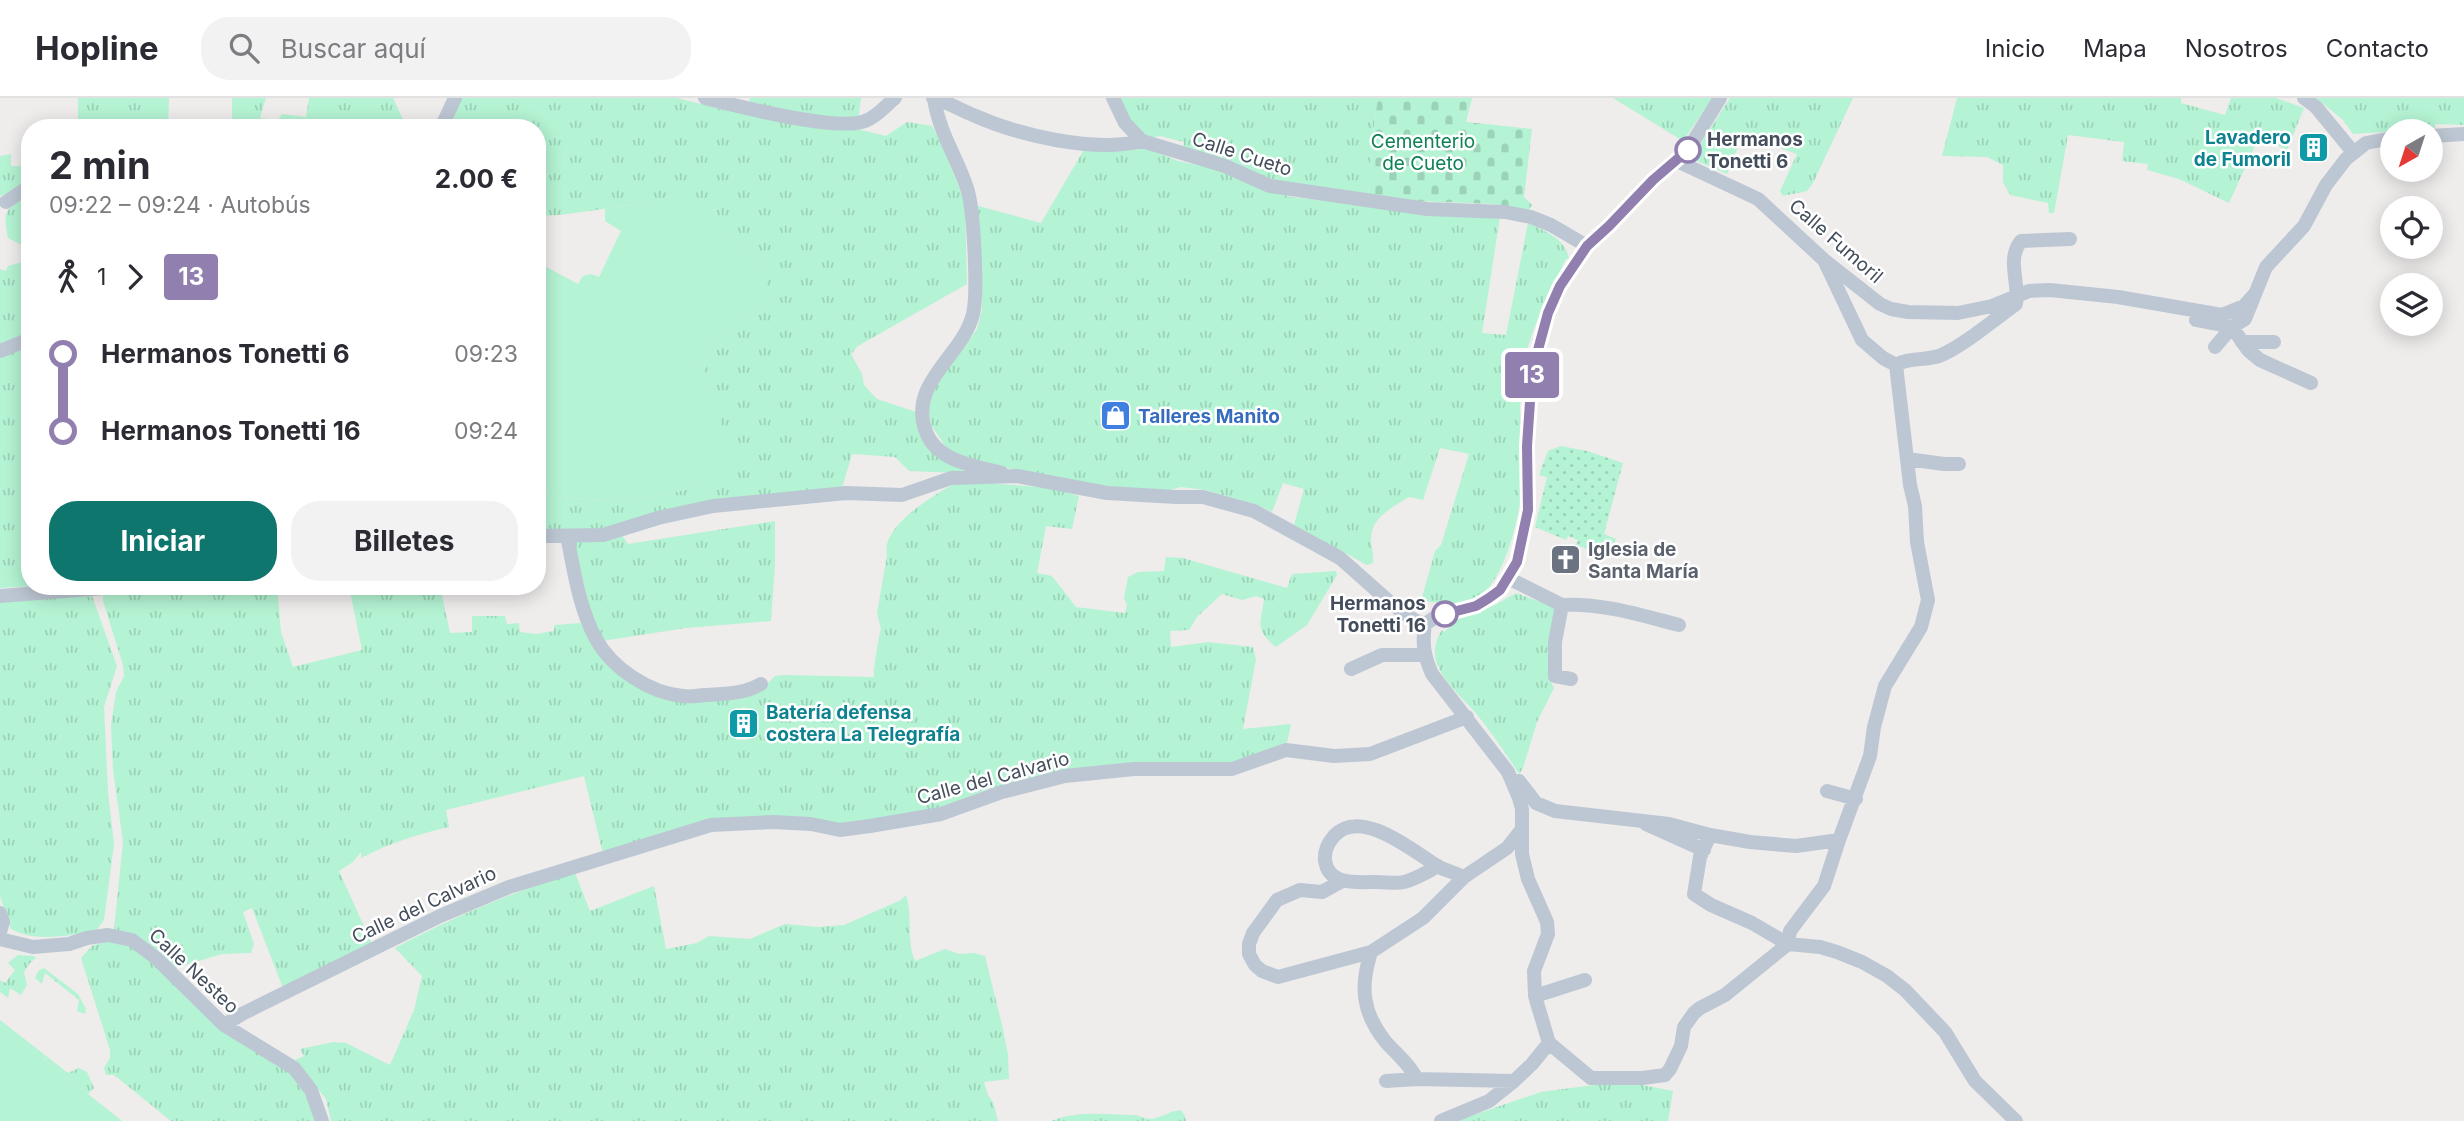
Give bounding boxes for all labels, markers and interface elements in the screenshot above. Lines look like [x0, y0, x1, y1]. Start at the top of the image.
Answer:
search box [201, 17, 691, 80]
text: Hopline [35, 28, 159, 68]
icon: search [225, 29, 263, 67]
text: Buscar aquí [281, 33, 426, 64]
text: Inicio [1985, 34, 2045, 63]
text: Mapa [2083, 34, 2147, 63]
text: Nosotros [2185, 34, 2288, 63]
text: Contacto [2326, 34, 2429, 63]
north arrow [2380, 119, 2443, 182]
map controls [2380, 119, 2443, 336]
place label: Lavadero de Fumoril [2194, 126, 2291, 171]
street label: Calle Cueto [1189, 127, 1295, 181]
place label: Hermanos Tonetti 6 [1707, 128, 1803, 173]
park label: Cementerio de Cueto [1371, 130, 1475, 175]
building icon: Lavadero de Fumoril [2297, 131, 2331, 165]
marker: Hermanos Tonetti 6 [1675, 137, 1701, 163]
text: 2 min [49, 142, 151, 188]
text: 2.00 € [435, 163, 518, 194]
text: 09:22 – 09:24 · Autobús [49, 191, 311, 219]
street label: Calle Fumoril [1784, 194, 1888, 288]
button: locate [2380, 196, 2443, 259]
icon: walk [49, 258, 87, 296]
icon: forward [116, 258, 154, 296]
text: 13 [178, 262, 204, 291]
text: 1 [97, 263, 106, 291]
button: layers [2380, 273, 2443, 336]
text: Hermanos Tonetti 6 [101, 338, 350, 369]
text: 09:23 [454, 340, 518, 368]
line badge: 13 [1500, 352, 1564, 398]
text: 13 [1519, 360, 1545, 389]
shop icon: Talleres Manito [1098, 399, 1132, 433]
place label: Talleres Manito [1138, 405, 1280, 428]
text: Hermanos Tonetti 16 [101, 415, 361, 446]
text: 09:24 [454, 417, 518, 445]
button: Iniciar [49, 501, 277, 581]
button: Billetes [291, 501, 518, 581]
place label: Iglesia de Santa María [1588, 538, 1699, 583]
church icon: Iglesia de Santa María [1548, 543, 1582, 577]
place label: Hermanos Tonetti 16 [1330, 592, 1426, 637]
marker: Hermanos Tonetti 16 [1432, 601, 1458, 627]
place label: Batería defensa costera La Telegrafía [766, 701, 960, 746]
building icon: Batería defensa costera La Telegrafía [726, 706, 760, 740]
street label: Calle del Calvario [914, 747, 1072, 809]
street label: Calle del Calvario [348, 861, 500, 949]
street label: Calle Nesteo [144, 924, 244, 1018]

